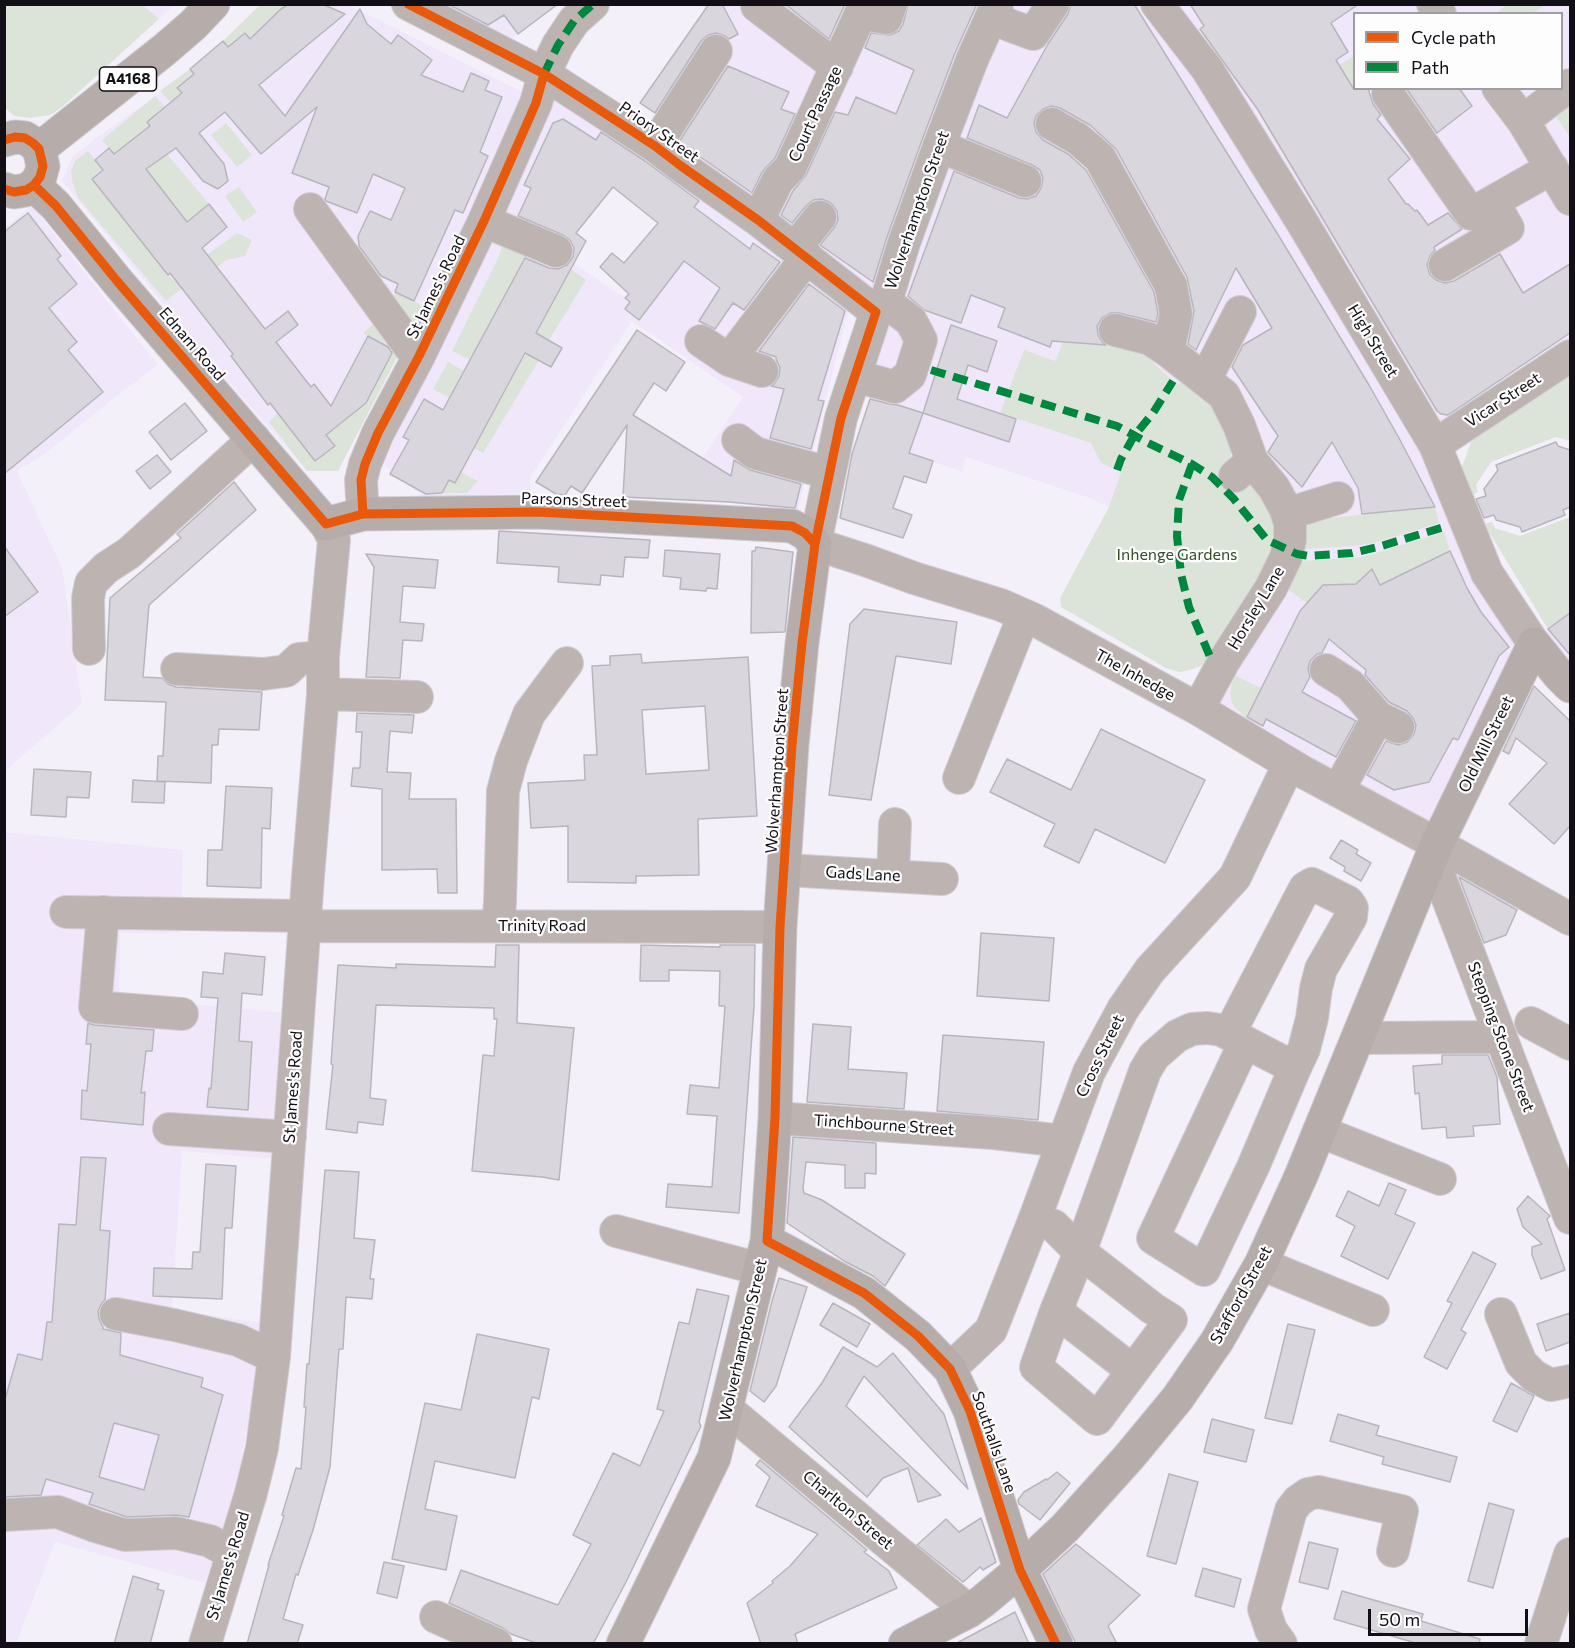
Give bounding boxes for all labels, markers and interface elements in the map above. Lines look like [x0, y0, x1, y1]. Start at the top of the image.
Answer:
legend [1353, 12, 1563, 90]
text: Cycle path [1411, 26, 1496, 48]
text: Path [1411, 56, 1449, 78]
street label: Court Passage [784, 63, 846, 165]
road number: A4168 [100, 67, 156, 91]
street label: Priory Street [615, 97, 703, 167]
street label: Wolverhampton Street [881, 128, 953, 292]
street label: St James's Road [403, 232, 469, 342]
street label: High Street [1344, 301, 1402, 381]
street label: Ednam Road [155, 303, 229, 385]
street label: Vicar Street [1462, 369, 1544, 431]
street label: Parsons Street [521, 489, 627, 511]
park label: Inhenge Gardens [1117, 545, 1237, 565]
street label: Horsley Lane [1224, 563, 1288, 653]
street label: The Inhedge [1092, 645, 1178, 705]
street label: Wolverhampton Street [762, 688, 792, 854]
street label: Old Mill Street [1454, 692, 1518, 796]
street label: Gads Lane [825, 862, 901, 886]
street label: Trinity Road [498, 916, 586, 936]
street label: Stepping Stone Street [1464, 959, 1538, 1115]
street label: Cross Street [1072, 1012, 1128, 1100]
street label: St James's Road [279, 1030, 307, 1144]
street label: Tinchbourne Street [813, 1111, 955, 1139]
street label: Stafford Street [1206, 1243, 1276, 1347]
street label: Wolverhampton Street [715, 1257, 771, 1423]
street label: Southalls Lane [968, 1389, 1020, 1495]
street label: Charlton Street [799, 1467, 897, 1553]
street label: St James's Road [202, 1509, 254, 1623]
scale bar [1371, 1597, 1532, 1635]
text: 50 m [1379, 1608, 1420, 1630]

